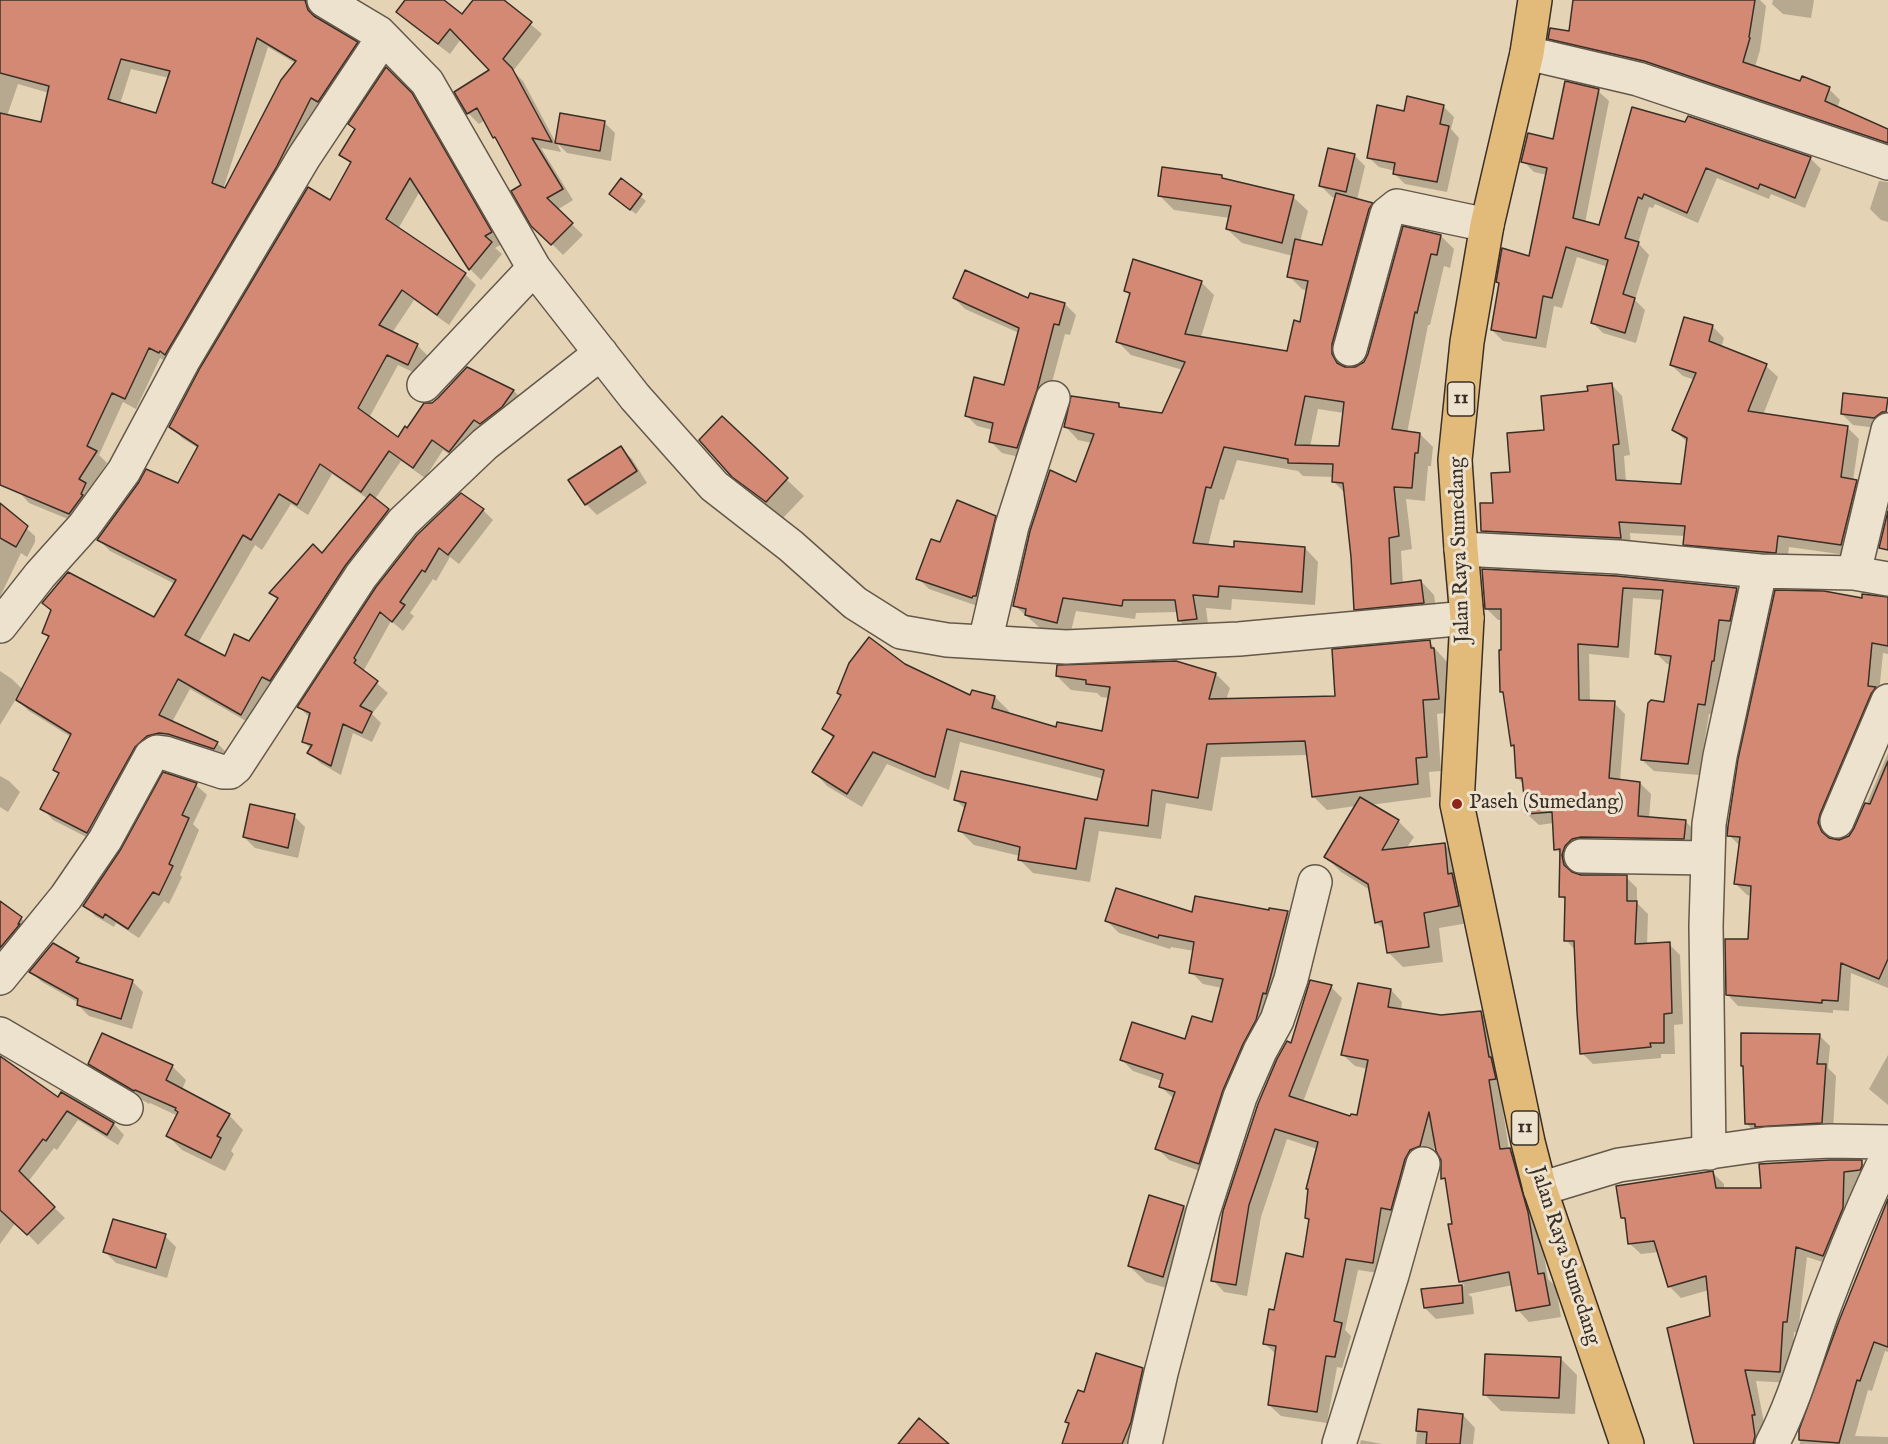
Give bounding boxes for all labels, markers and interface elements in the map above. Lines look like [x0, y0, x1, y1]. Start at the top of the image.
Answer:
road number: 11 [1448, 382, 1474, 416]
street label: Jalan Raya Sumedang [1445, 456, 1477, 644]
place label: Paseh (Sumedang) [1469, 791, 1624, 817]
marker: Paseh (Sumedang) [1450, 797, 1464, 811]
road number: 11 [1512, 1111, 1538, 1145]
street label: Jalan Raya Sumedang [1523, 1163, 1605, 1349]

